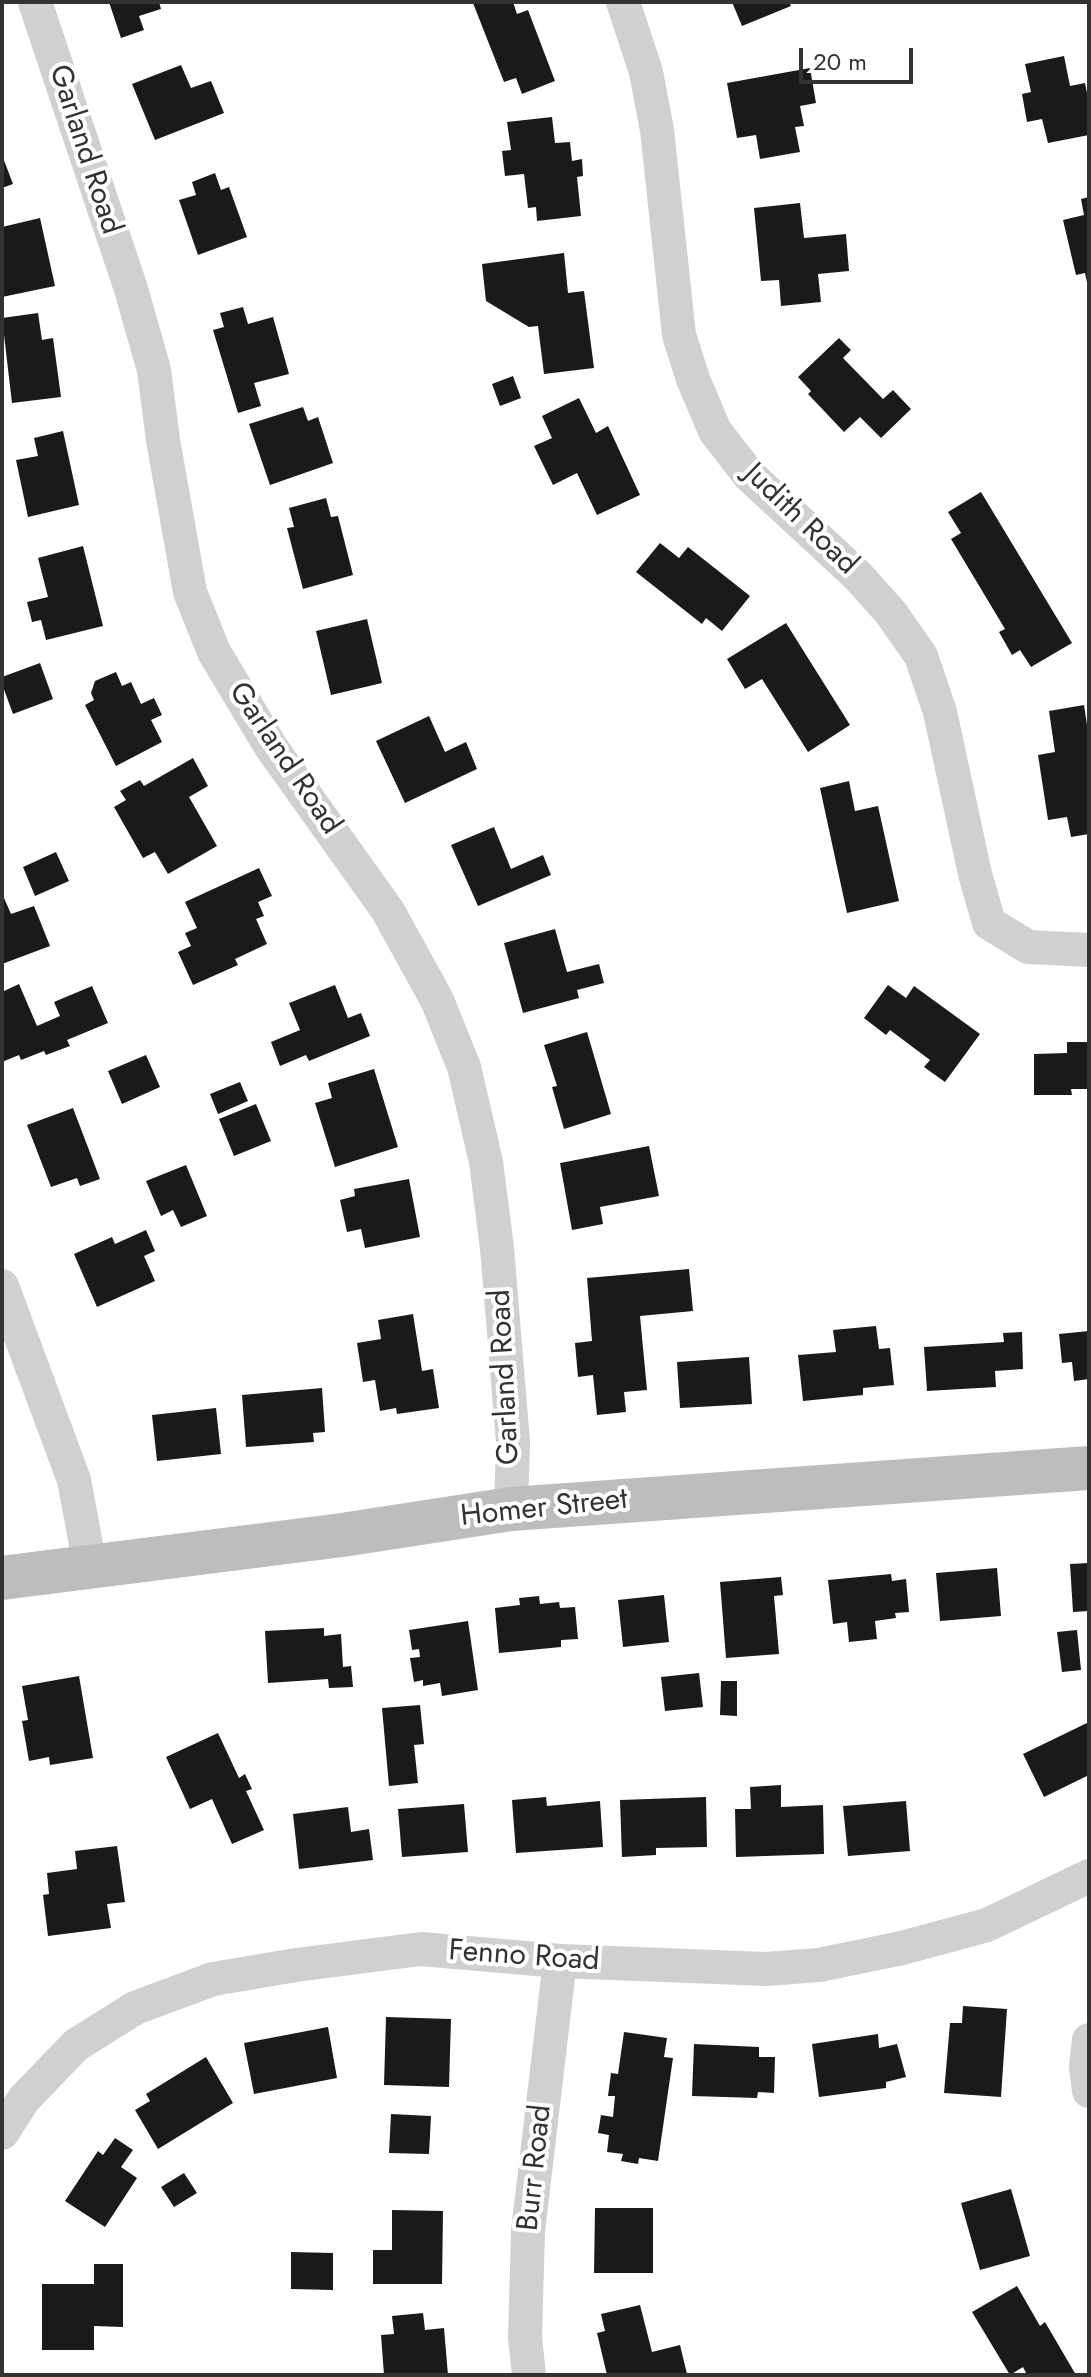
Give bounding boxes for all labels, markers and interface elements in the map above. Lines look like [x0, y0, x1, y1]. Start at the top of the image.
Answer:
scale bar [803, 32, 917, 82]
text: 20 m [813, 44, 867, 79]
street label: Garland Road [40, 61, 128, 239]
street label: Judith Road [736, 457, 864, 583]
street label: Garland Road [220, 676, 348, 842]
street label: Garland Road [483, 1288, 529, 1466]
street label: Homer Street [459, 1482, 629, 1536]
street label: Fenno Road [447, 1934, 601, 1980]
street label: Burr Road [511, 2103, 561, 2233]

